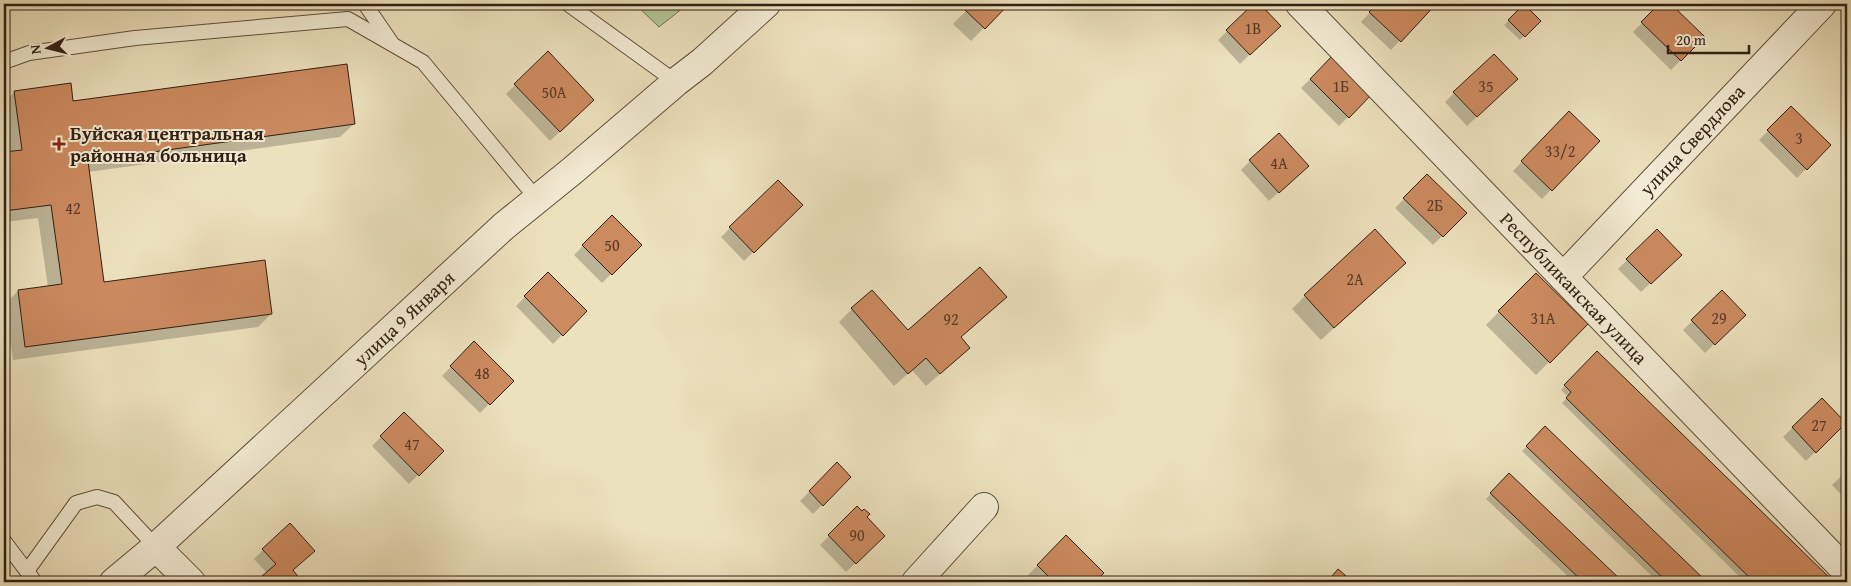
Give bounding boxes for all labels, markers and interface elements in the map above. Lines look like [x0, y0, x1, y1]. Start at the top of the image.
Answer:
house number: 1В [1245, 16, 1261, 40]
north arrow [22, 22, 72, 72]
scale bar [1668, 22, 1750, 54]
text: 20 m [1676, 29, 1707, 50]
text: N [25, 43, 46, 55]
house number: 1Б [1333, 74, 1349, 98]
house number: 35 [1478, 74, 1494, 98]
street label: улица Свердлова [1632, 78, 1751, 203]
house number: 50А [541, 80, 567, 104]
place label: Буйская центральная районная больница [70, 119, 264, 169]
house number: 3 [1795, 126, 1803, 150]
marker: Буйская центральная районная больница [52, 137, 66, 151]
house number: 33/2 [1545, 139, 1575, 163]
house number: 4А [1270, 151, 1288, 175]
house number: 2Б [1427, 193, 1443, 217]
house number: 42 [65, 196, 81, 220]
street label: Республиканская улица [1494, 206, 1654, 370]
house number: 50 [604, 233, 620, 257]
street label: улица 9 Января [346, 263, 461, 373]
house number: 2А [1346, 267, 1364, 291]
house number: 31А [1530, 306, 1556, 330]
house number: 29 [1711, 306, 1727, 330]
house number: 92 [943, 307, 959, 331]
house number: 48 [474, 361, 490, 385]
house number: 27 [1811, 413, 1827, 437]
house number: 47 [404, 432, 420, 456]
house number: 90 [849, 523, 865, 547]

